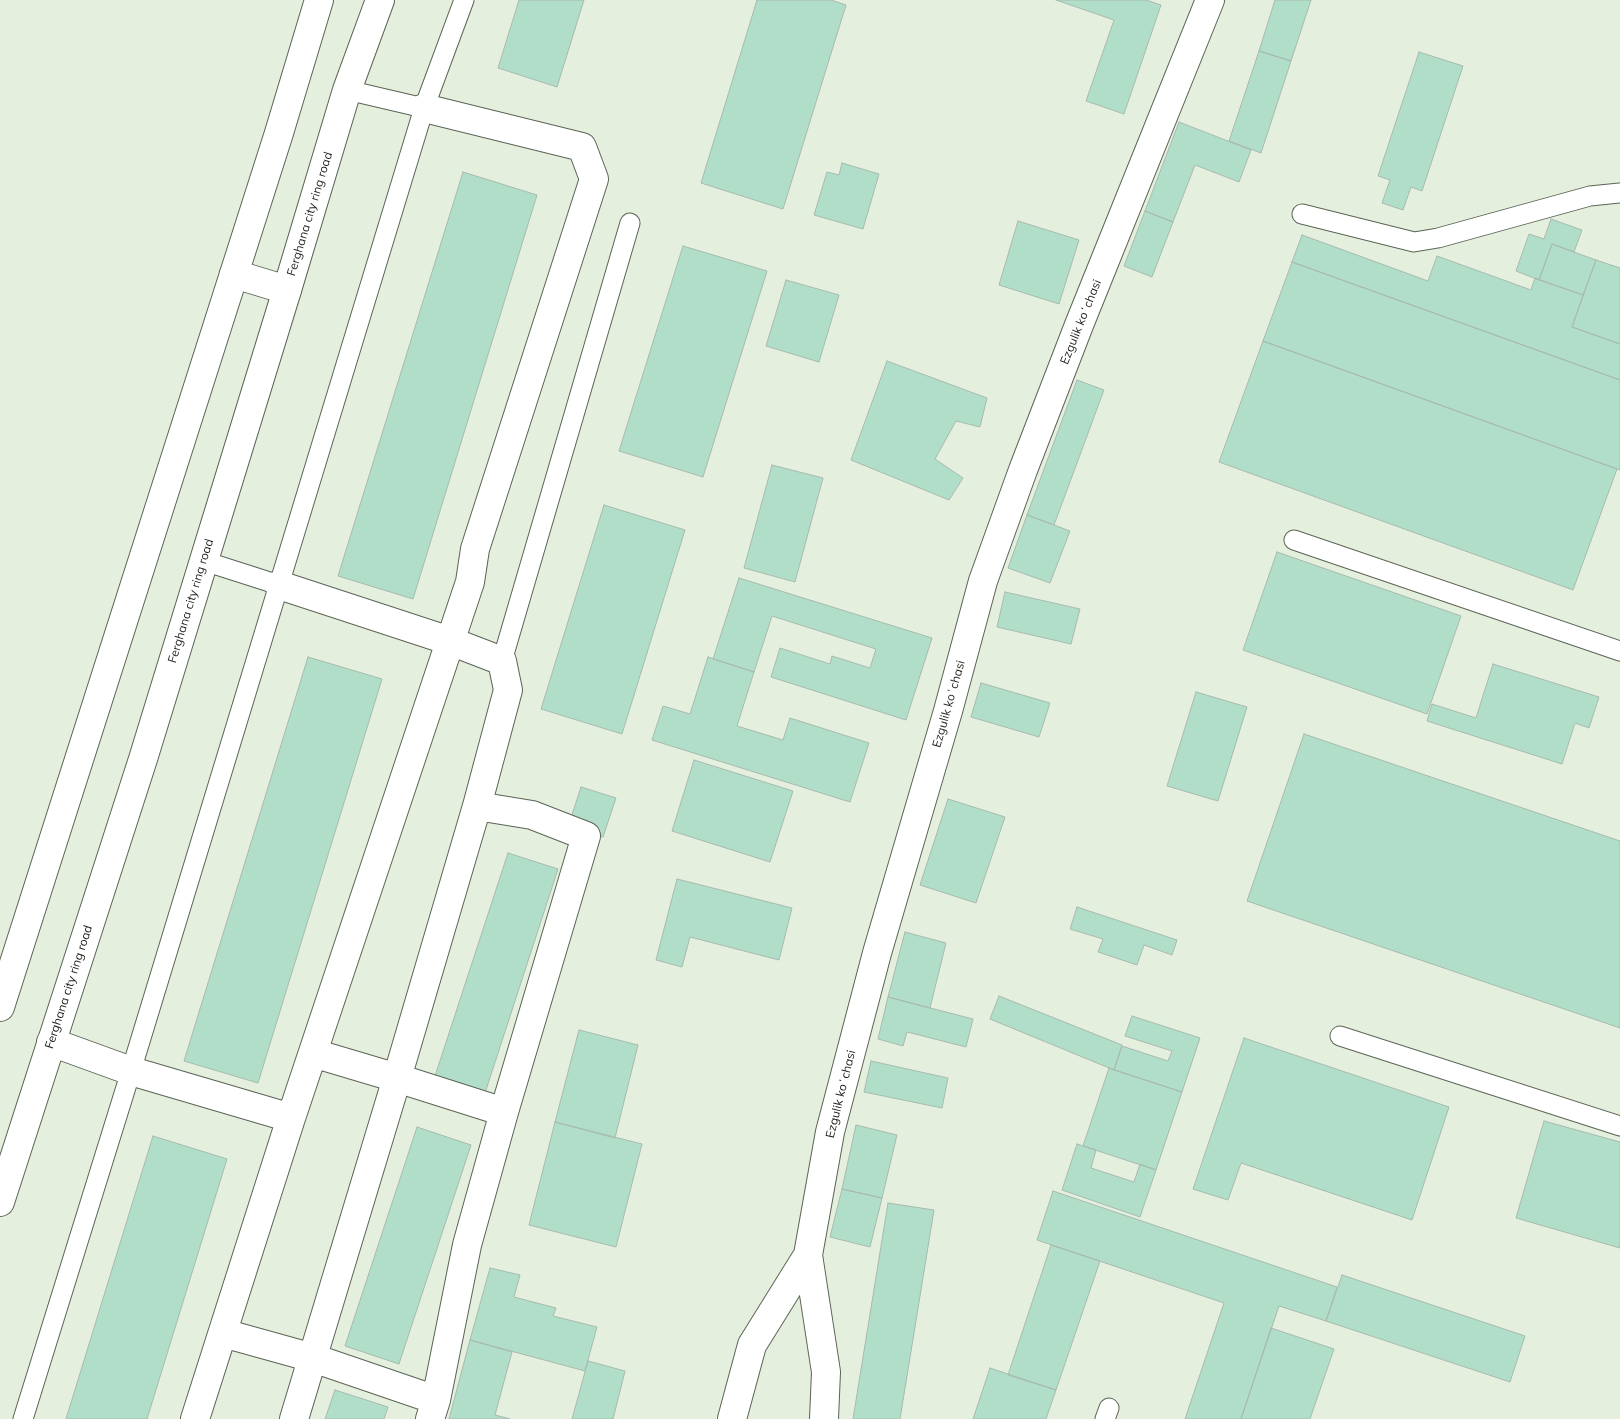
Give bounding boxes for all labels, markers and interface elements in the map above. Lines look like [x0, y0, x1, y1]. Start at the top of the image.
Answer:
street label: Ferghana city ring road [284, 150, 336, 278]
street label: Ezgulik koʻchasi [1057, 277, 1105, 367]
street label: Ferghana city ring road [165, 537, 217, 665]
street label: Ezgulik koʻchasi [930, 659, 968, 749]
street label: Ferghana city ring road [42, 923, 96, 1051]
street label: Ezgulik koʻchasi [823, 1048, 859, 1140]

